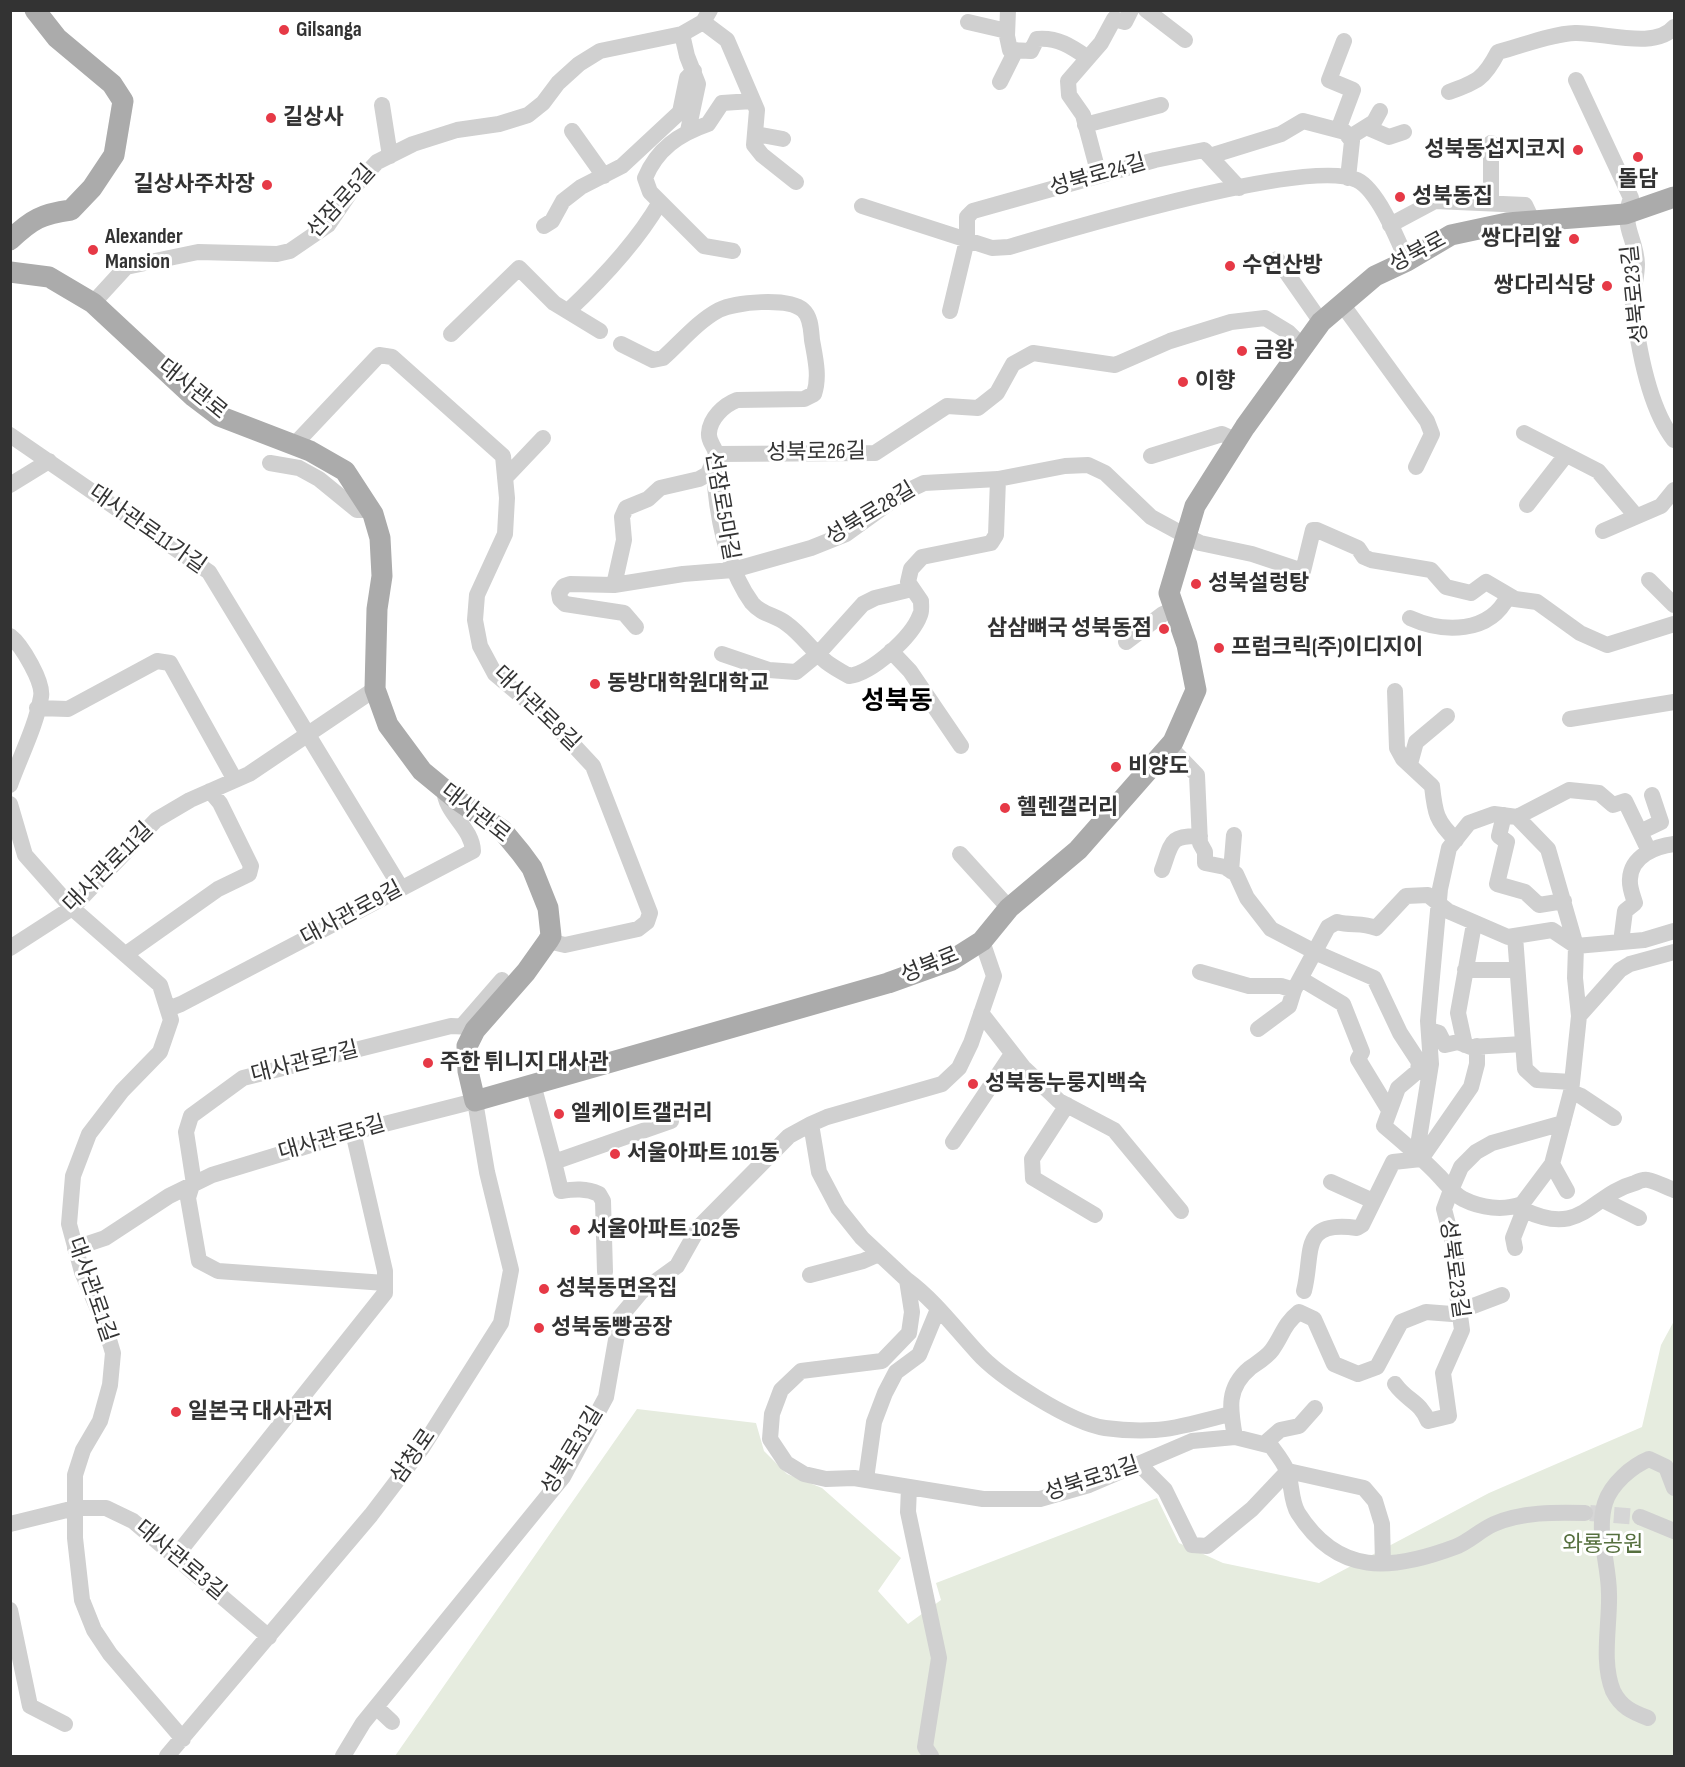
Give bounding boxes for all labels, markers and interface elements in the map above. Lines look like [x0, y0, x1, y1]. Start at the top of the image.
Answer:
place label: Gilsanga [296, 17, 362, 43]
marker: Gilsanga [277, 23, 291, 37]
place label: 길상사 [283, 105, 344, 131]
marker: 길상사 [264, 111, 278, 125]
place label: 성북동섭지코지 [1424, 137, 1566, 163]
marker: 성북동섭지코지 [1571, 143, 1585, 157]
street label: 성북로24길 [1047, 150, 1149, 202]
marker: 돌담 [1631, 150, 1645, 164]
street label: 선잠로5길 [302, 160, 382, 244]
place label: 돌담 [1618, 167, 1658, 193]
place label: 길상사주차장 [134, 172, 255, 198]
marker: 길상사주차장 [260, 178, 274, 192]
place label: 성북동집 [1412, 184, 1493, 210]
marker: 성북동집 [1393, 190, 1407, 204]
place label: Alexander Mansion [105, 224, 183, 276]
place label: 쌍다리앞 [1481, 226, 1562, 252]
street label: 성북로 [1385, 227, 1451, 279]
marker: 쌍다리앞 [1567, 232, 1581, 246]
marker: Alexander Mansion [86, 243, 100, 257]
street label: 성북로23길 [1618, 243, 1654, 345]
place label: 수연산방 [1242, 253, 1323, 279]
marker: 수연산방 [1223, 259, 1237, 273]
place label: 쌍다리식당 [1494, 273, 1595, 299]
marker: 쌍다리식당 [1600, 279, 1614, 293]
place label: 금왕 [1254, 338, 1294, 364]
marker: 금왕 [1235, 344, 1249, 358]
street label: 대사관로 [152, 354, 232, 426]
place label: 이향 [1195, 369, 1235, 395]
marker: 이향 [1176, 375, 1190, 389]
street label: 성북로26길 [766, 439, 866, 467]
street label: 선잠로5마길 [698, 450, 744, 562]
street label: 성북로28길 [821, 477, 921, 551]
street label: 대사관로11가길 [83, 480, 211, 580]
place label: 성북설렁탕 [1208, 571, 1309, 597]
marker: 성북설렁탕 [1189, 577, 1203, 591]
place label: 삼삼뼈국 성북동점 [987, 616, 1152, 642]
marker: 삼삼뼈국 성북동점 [1157, 622, 1171, 636]
place label: 프럼크릭(주)이디지이 [1231, 635, 1423, 661]
marker: 프럼크릭(주)이디지이 [1212, 641, 1226, 655]
street label: 대사관로8길 [487, 661, 585, 757]
place label: 동방대학원대학교 [607, 671, 769, 697]
marker: 동방대학원대학교 [588, 677, 602, 691]
district label: 성북동 [861, 686, 933, 718]
place label: 비양도 [1128, 754, 1189, 780]
marker: 비양도 [1109, 760, 1123, 774]
street label: 대사관로 [435, 779, 515, 849]
place label: 헬렌갤러리 [1017, 795, 1118, 821]
marker: 헬렌갤러리 [998, 801, 1012, 815]
street label: 대사관로11길 [58, 817, 160, 919]
street label: 대사관로9길 [297, 876, 407, 952]
street label: 성북로 [897, 942, 963, 990]
street label: 대사관로7길 [248, 1037, 362, 1089]
place label: 주한 튀니지 대사관 [440, 1050, 609, 1076]
marker: 주한 튀니지 대사관 [421, 1056, 435, 1070]
place label: 성북동누룽지백숙 [985, 1071, 1147, 1097]
marker: 성북동누룽지백숙 [966, 1077, 980, 1091]
place label: 엘케이트갤러리 [571, 1101, 713, 1127]
marker: 엘케이트갤러리 [552, 1107, 566, 1121]
street label: 대사관로5길 [275, 1111, 389, 1167]
place label: 서울아파트 101동 [627, 1141, 780, 1167]
marker: 서울아파트 101동 [608, 1147, 622, 1161]
place label: 서울아파트 102동 [587, 1217, 741, 1243]
street label: 성북로23길 [1433, 1218, 1473, 1320]
marker: 서울아파트 102동 [568, 1223, 582, 1237]
street label: 대사관로1길 [61, 1234, 121, 1346]
place label: 성북동면옥집 [556, 1276, 677, 1302]
marker: 성북동면옥집 [537, 1282, 551, 1296]
place label: 성북동빵공장 [551, 1315, 672, 1341]
marker: 성북동빵공장 [532, 1321, 546, 1335]
place label: 일본국 대사관저 [188, 1399, 333, 1425]
street label: 성북로31길 [536, 1402, 610, 1500]
marker: 일본국 대사관저 [169, 1405, 183, 1419]
street label: 삼청로 [386, 1425, 442, 1489]
street label: 성북로31길 [1041, 1452, 1143, 1508]
street label: 대사관로3길 [129, 1515, 231, 1607]
park label: 와룡공원 [1563, 1532, 1643, 1558]

